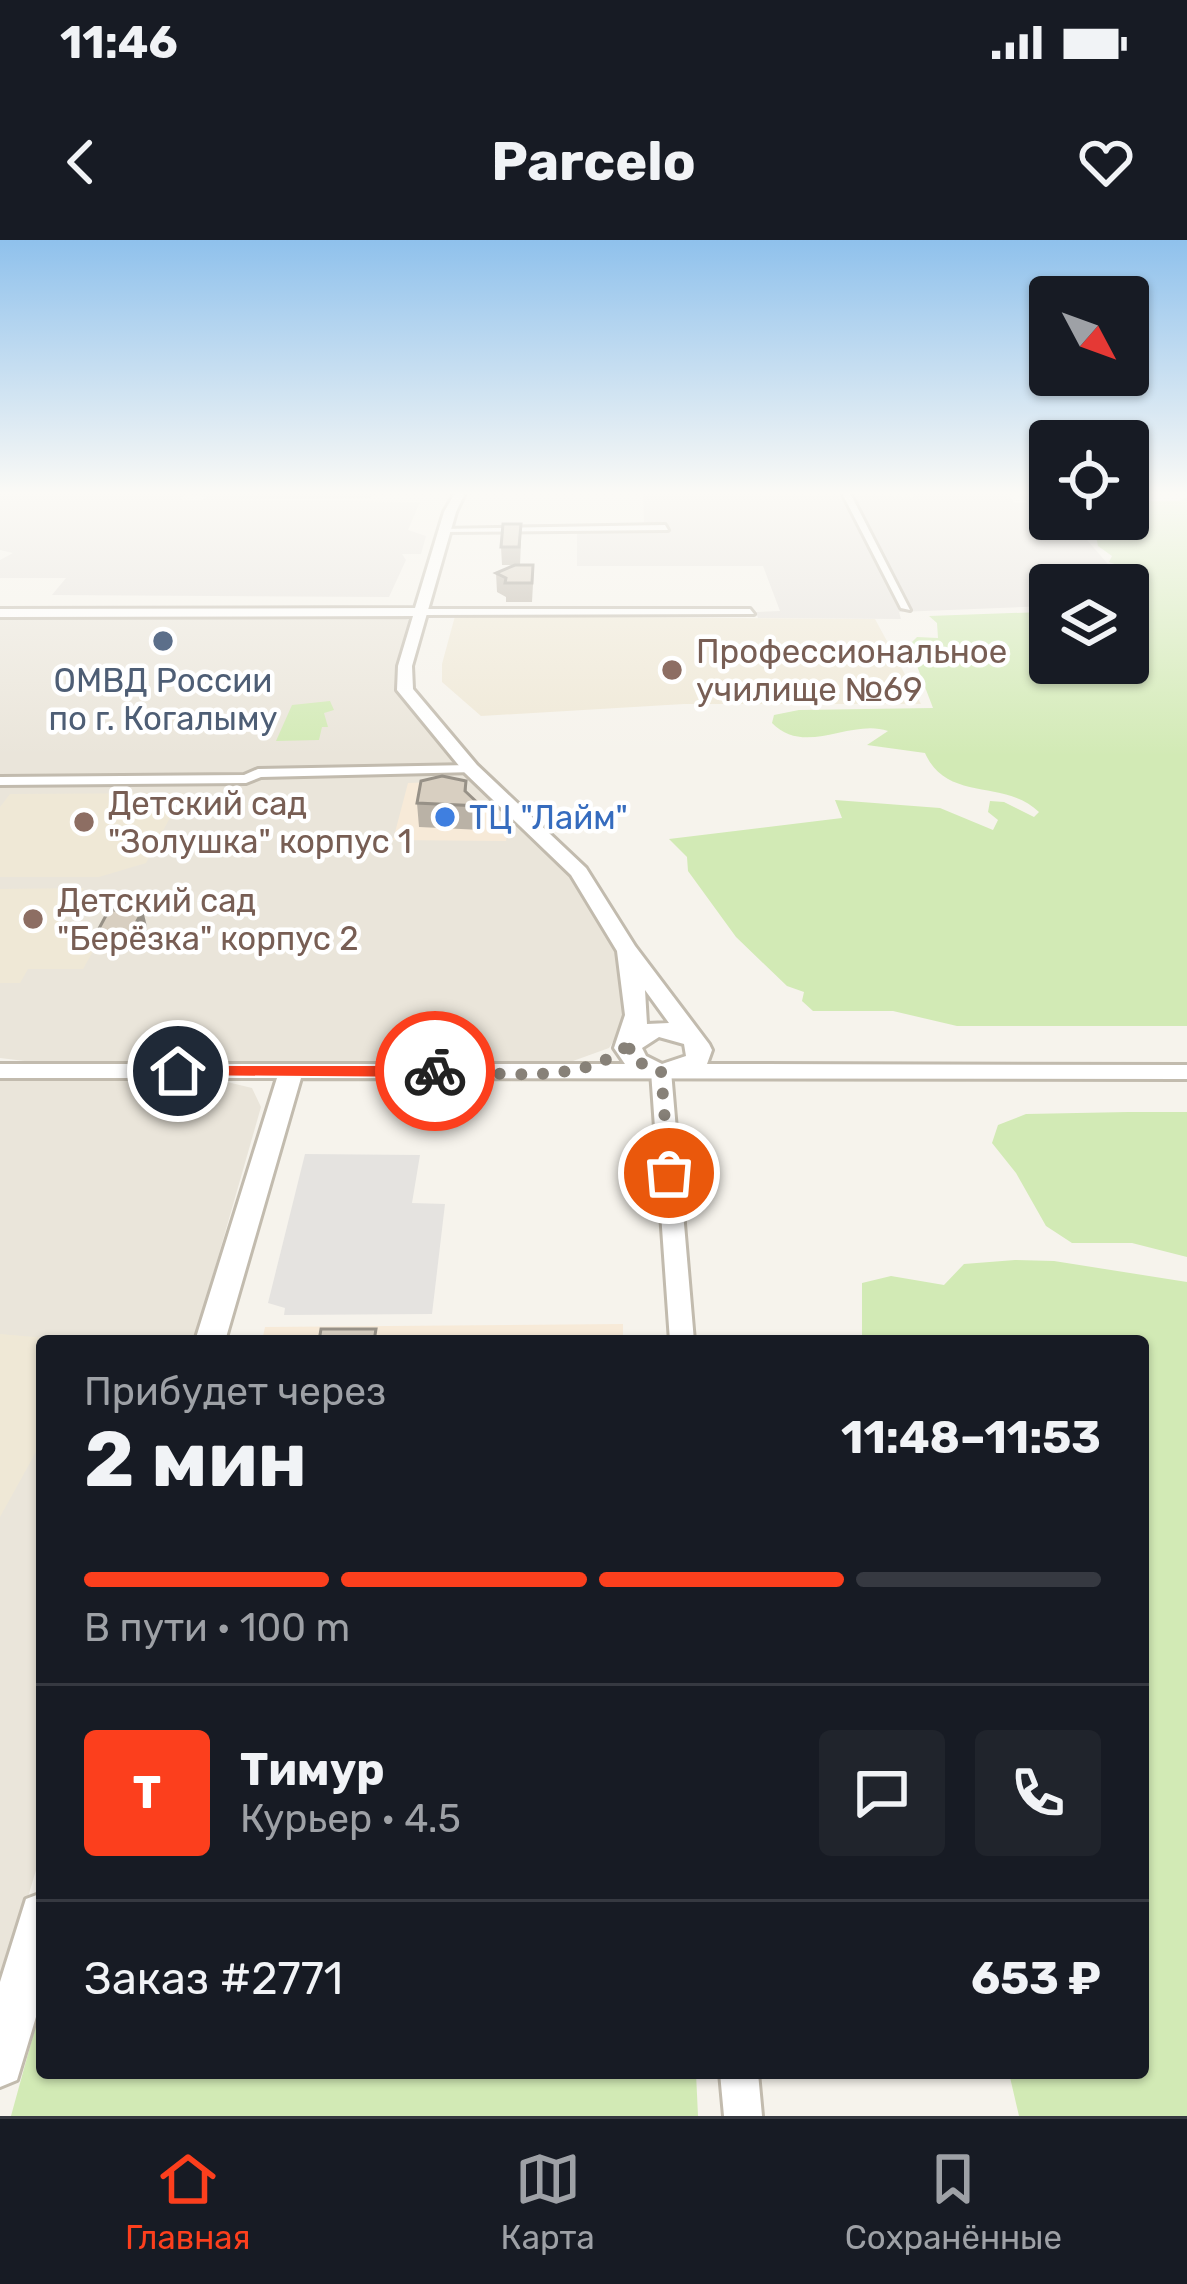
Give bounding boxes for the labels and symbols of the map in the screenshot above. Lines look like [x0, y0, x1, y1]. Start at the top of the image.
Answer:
north arrow [1029, 276, 1149, 396]
marker: ОМВД России по г. Когалыму [150, 628, 176, 654]
place label: Профессиональное училище №69 [696, 632, 1007, 709]
marker: Профессиональное училище №69 [659, 657, 685, 683]
place label: ОМВД России по г. Когалыму [48, 661, 278, 738]
place label: Детский сад "Золушка" корпус 1 [108, 784, 412, 861]
place label: ТЦ "Лайм" [469, 798, 628, 837]
marker: ТЦ "Лайм" [432, 804, 458, 830]
marker: Детский сад "Золушка" корпус 1 [71, 809, 97, 835]
place label: Детский сад "Берёзка" корпус 2 [57, 881, 359, 958]
marker: Детский сад "Берёзка" корпус 2 [20, 906, 46, 932]
courier [375, 1011, 495, 1131]
pin [127, 1020, 229, 1122]
pin [618, 1122, 720, 1224]

